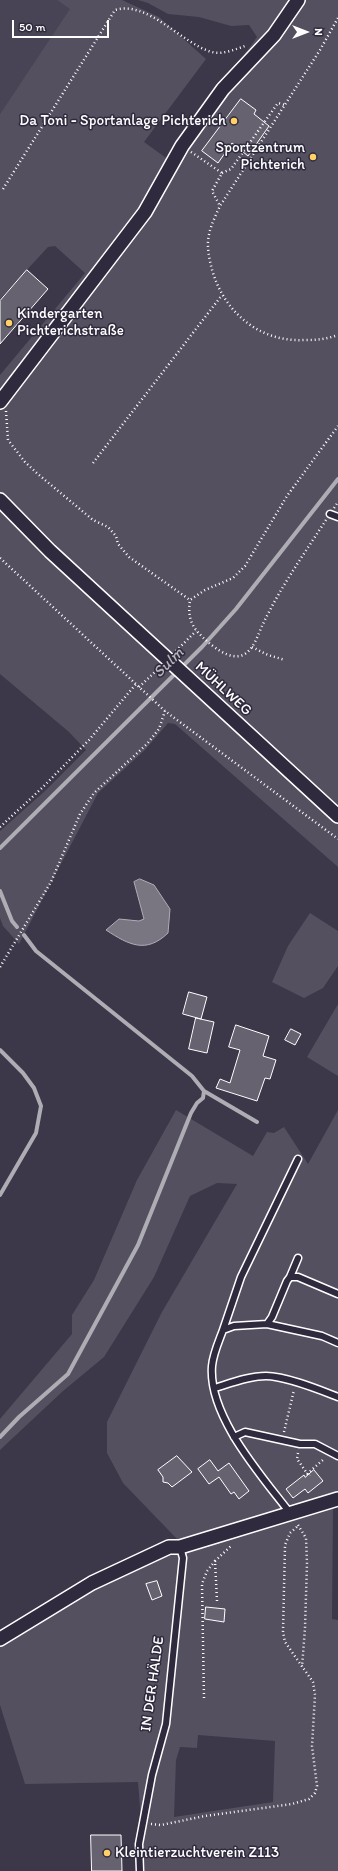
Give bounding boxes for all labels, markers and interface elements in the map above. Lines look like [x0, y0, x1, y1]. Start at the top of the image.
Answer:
scale bar [14, 12, 111, 38]
north arrow [286, 12, 326, 52]
text: 50 m [19, 20, 45, 34]
text: N [312, 28, 325, 36]
place label: Da Toni - Sportanlage Pichterich [19, 112, 226, 130]
marker: Da Toni - Sportanlage Pichterich [229, 116, 239, 126]
place label: Sportzentrum Pichterich [216, 139, 305, 174]
marker: Sportzentrum Pichterich [308, 152, 318, 162]
place label: Kindergarten Pichterichstraße [17, 305, 124, 340]
marker: Kindergarten Pichterichstraße [4, 318, 14, 328]
water label: Sulm [150, 644, 188, 682]
street label: MÜHLWEG [191, 658, 255, 720]
street label: IN DER HÄLDE [137, 1635, 169, 1733]
place label: Kleintierzuchtverein Z113 [115, 1844, 279, 1862]
marker: Kleintierzuchtverein Z113 [102, 1848, 112, 1858]

